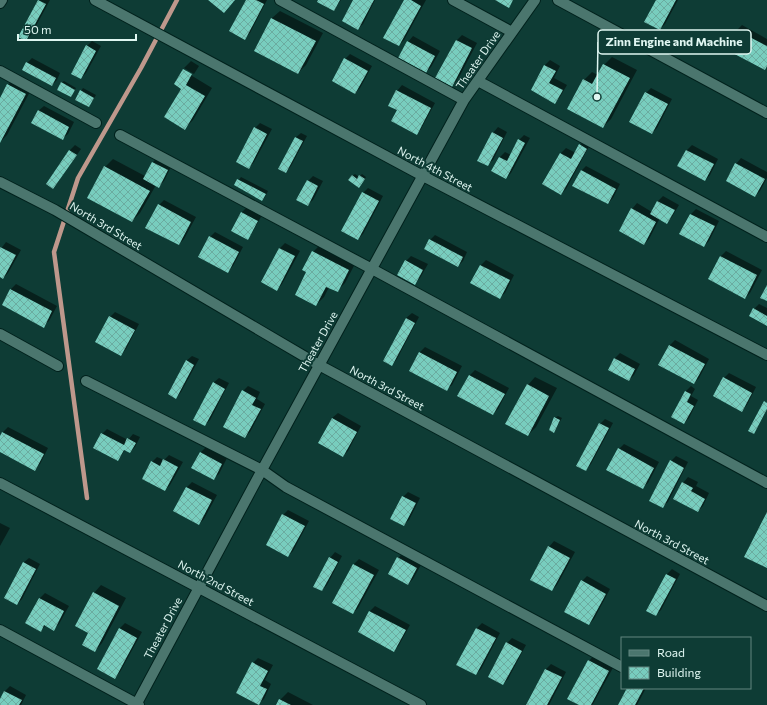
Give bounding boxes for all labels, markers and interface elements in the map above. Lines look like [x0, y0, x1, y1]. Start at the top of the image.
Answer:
scale bar [18, 16, 136, 42]
text: 50 m [24, 22, 52, 36]
street label: Theater Drive [453, 28, 503, 91]
callout: Zinn Engine and Machine [598, 30, 751, 54]
text: Zinn Engine and Machine [605, 34, 743, 48]
street label: North 4th Street [396, 143, 475, 194]
street label: North 3rd Street [68, 199, 145, 253]
street label: Theater Drive [295, 309, 340, 375]
street label: North 3rd Street [348, 363, 427, 413]
street label: North 3rd Street [633, 517, 712, 567]
street label: North 2nd Street [176, 557, 257, 608]
street label: Theater Drive [141, 594, 184, 661]
legend [621, 637, 751, 689]
text: Road [657, 645, 685, 659]
text: Building [657, 665, 701, 679]

